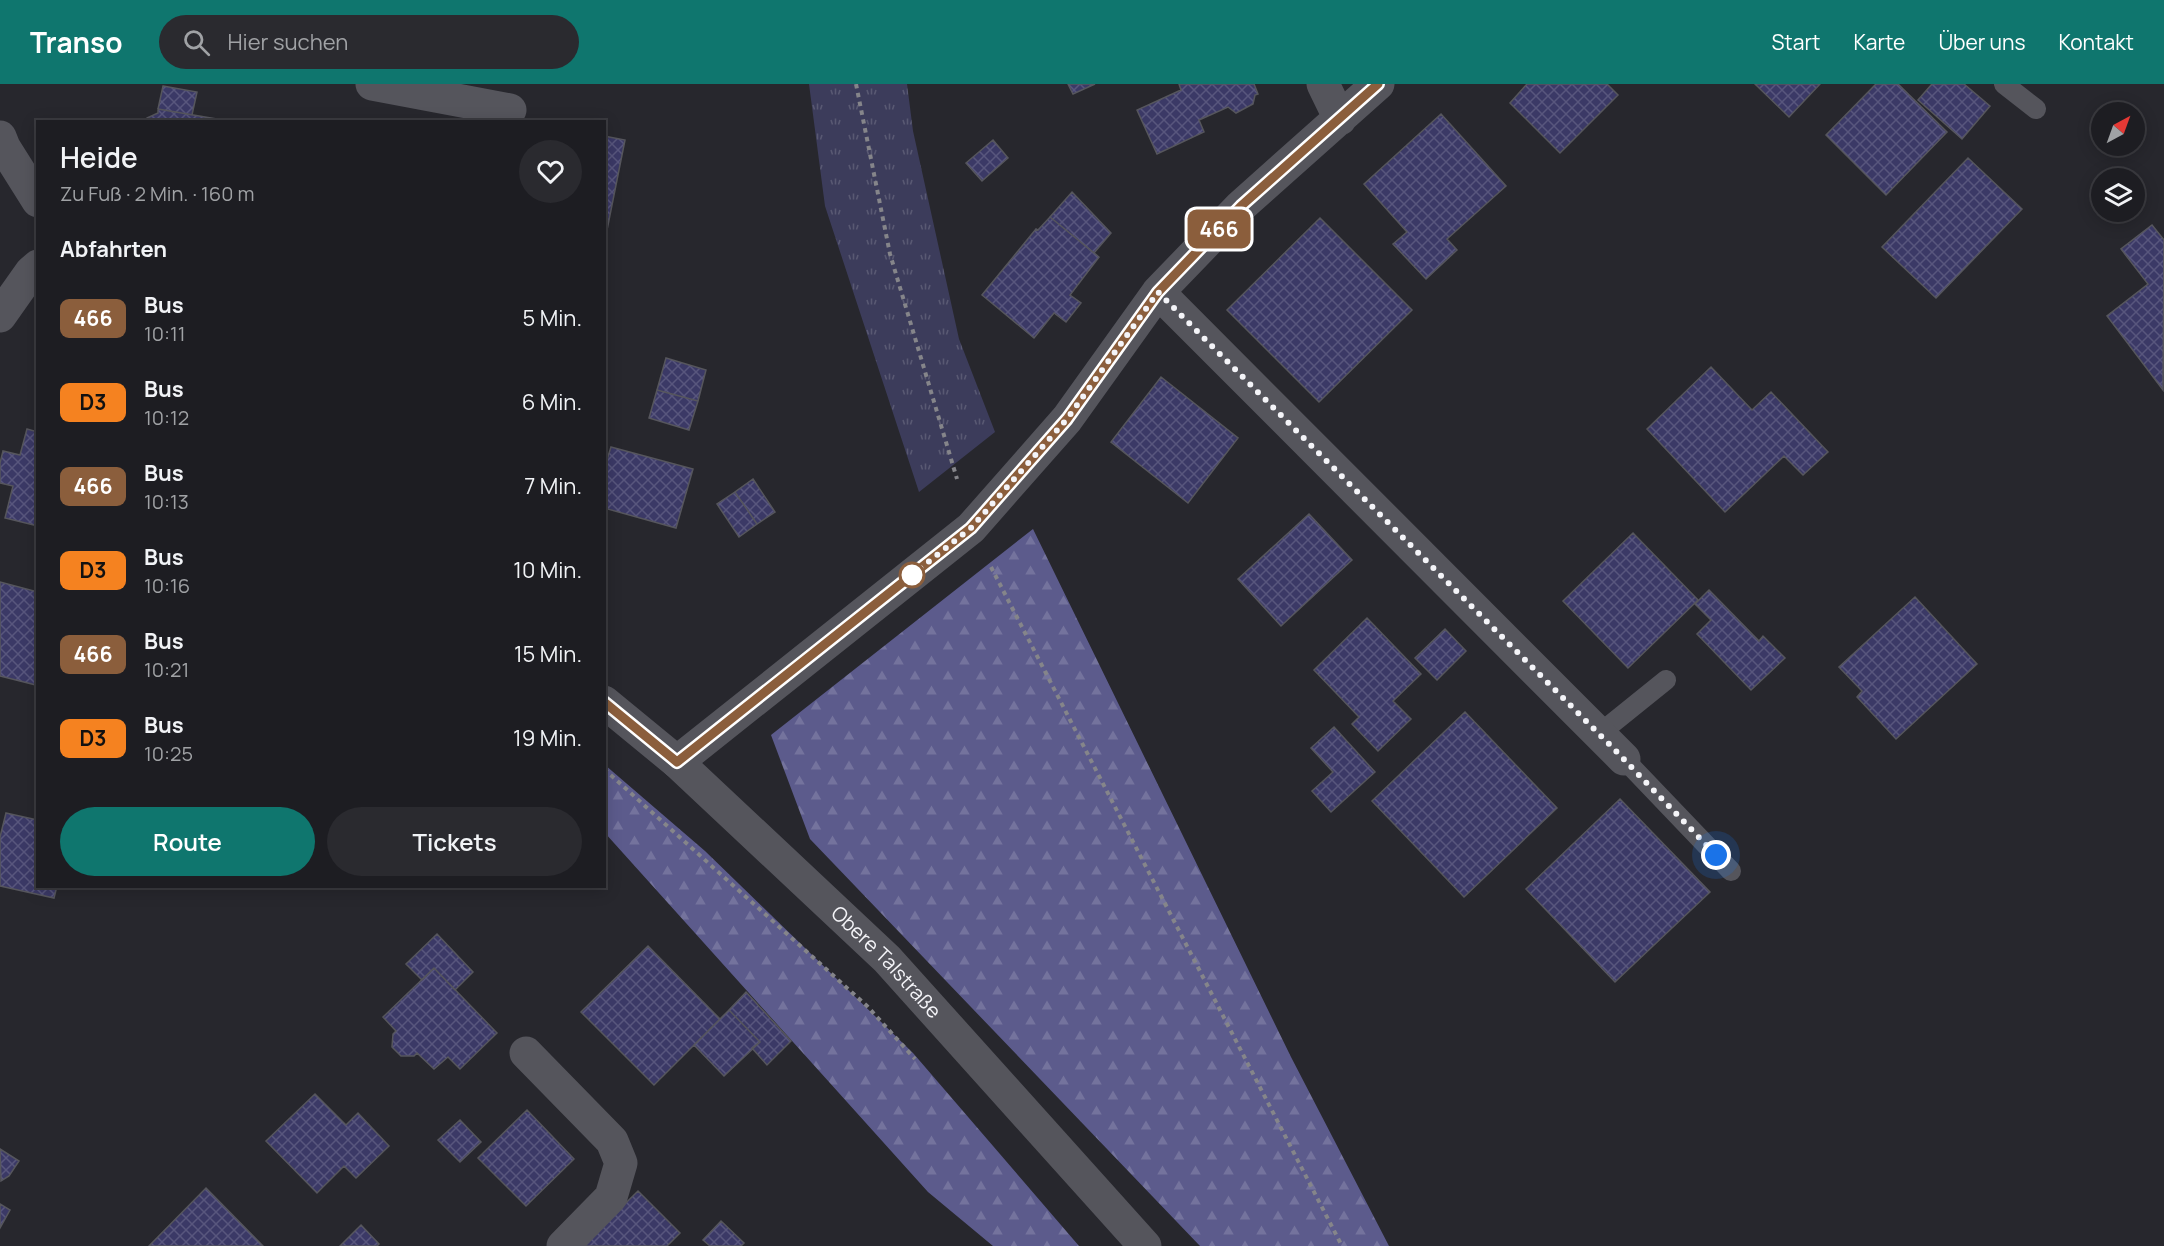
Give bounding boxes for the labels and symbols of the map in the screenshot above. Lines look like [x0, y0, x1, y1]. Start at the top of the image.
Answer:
north arrow [2091, 102, 2145, 156]
line badge: 466 [1184, 210, 1254, 248]
unlabelled marker [899, 562, 925, 588]
your location [1701, 840, 1731, 870]
street label: Obere Talstraße [826, 900, 948, 1024]

